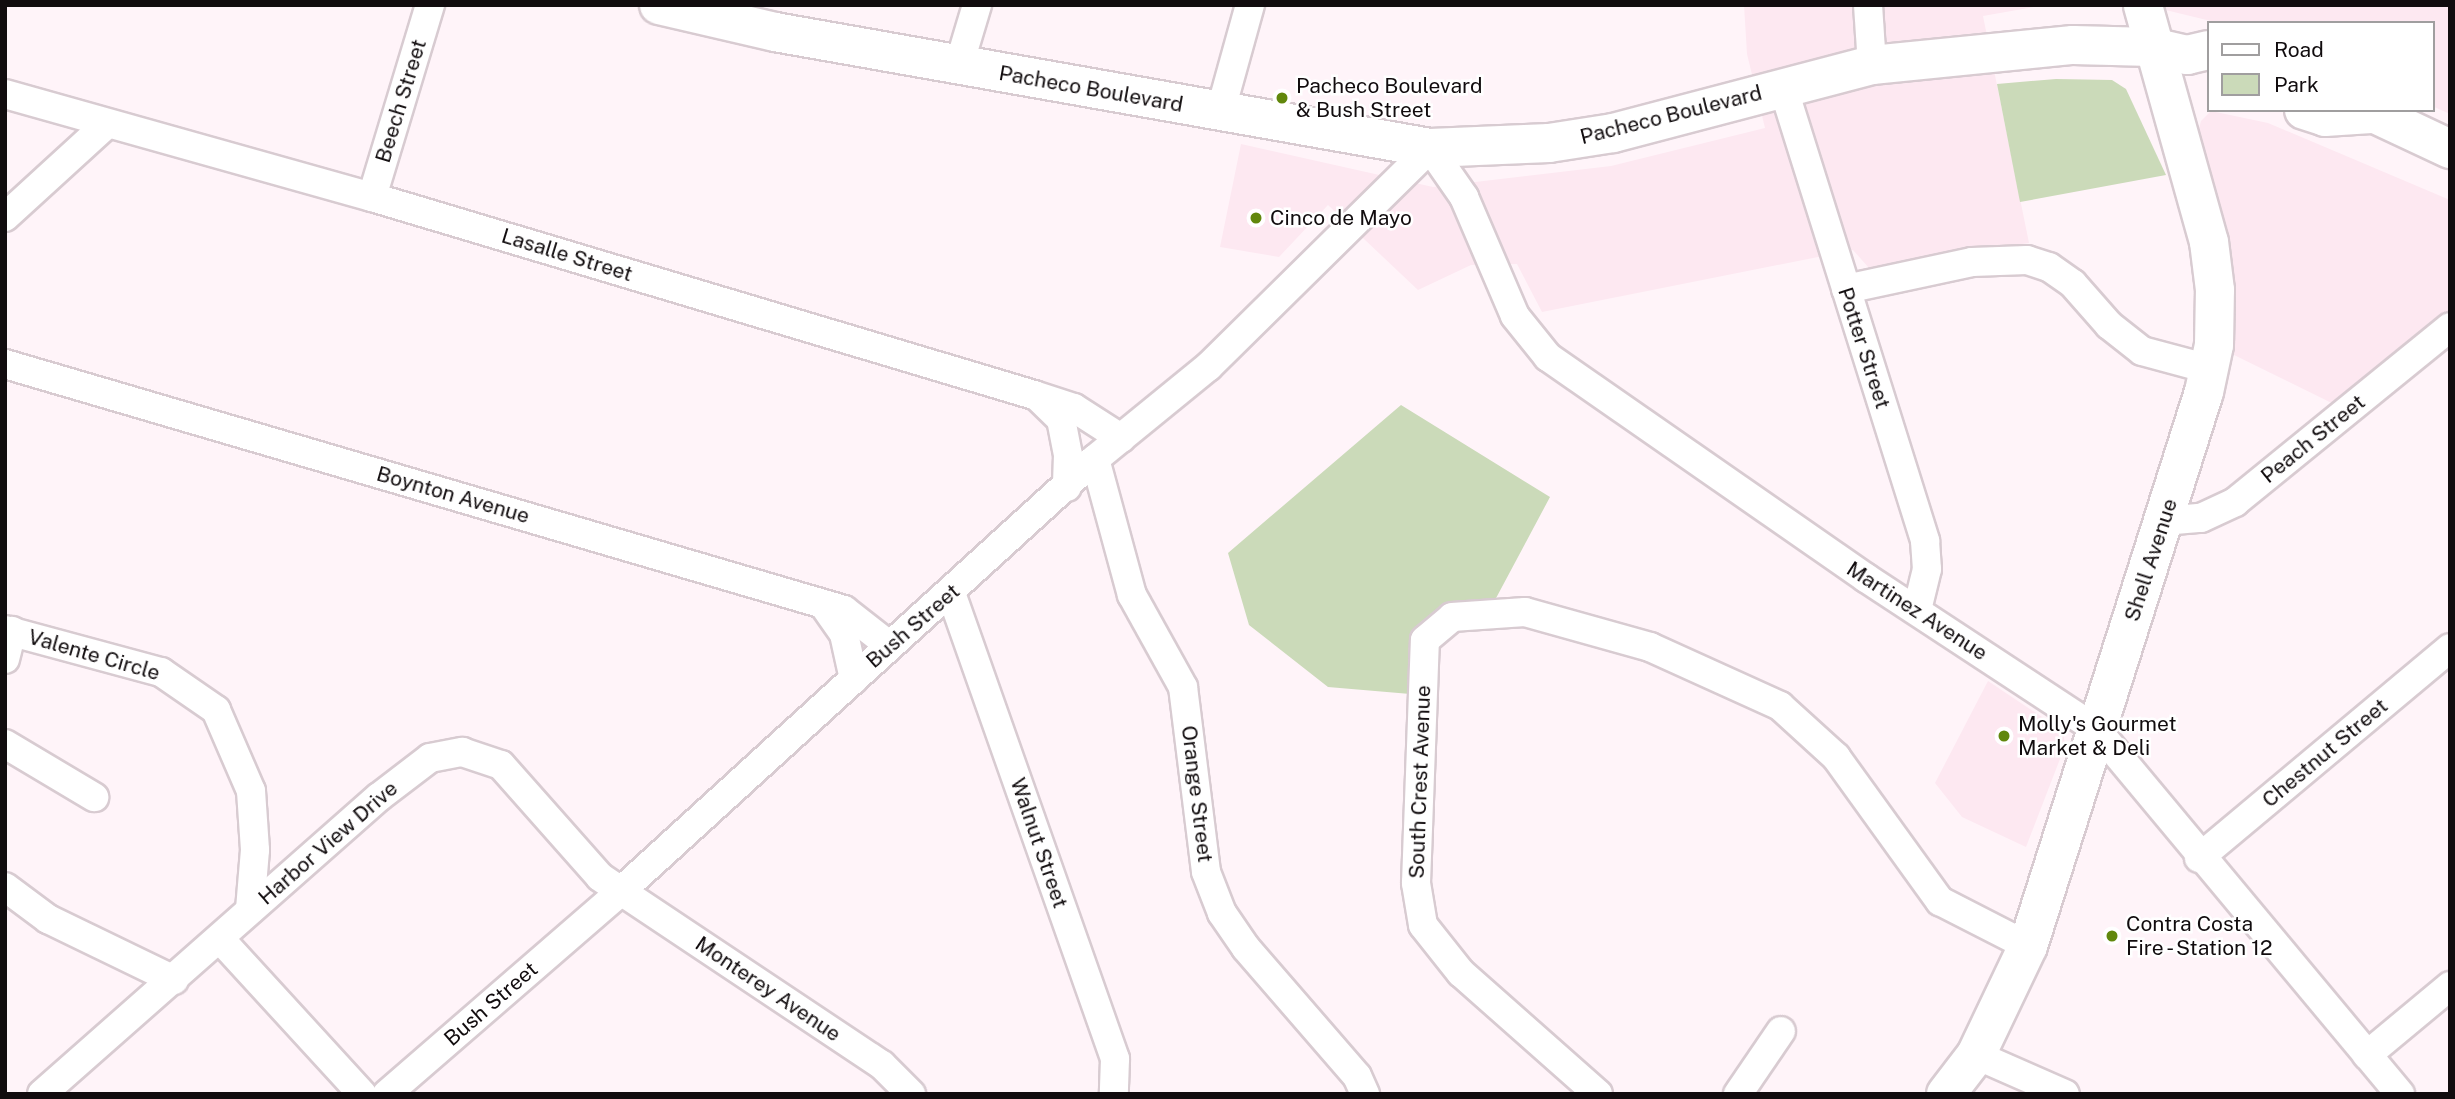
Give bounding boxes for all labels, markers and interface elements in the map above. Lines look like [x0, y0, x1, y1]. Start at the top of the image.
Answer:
legend [2206, 21, 2434, 112]
street label: Beech Street [370, 36, 432, 166]
text: Road [2274, 37, 2324, 62]
street label: Pacheco Boulevard [997, 60, 1185, 118]
text: Park [2274, 72, 2319, 97]
place label: Pacheco Boulevard & Bush Street [1296, 73, 1483, 123]
street label: Pacheco Boulevard [1577, 80, 1765, 150]
marker: Pacheco Boulevard & Bush Street [1274, 90, 1290, 106]
place label: Cinco de Mayo [1270, 205, 1412, 231]
marker: Cinco de Mayo [1248, 210, 1264, 226]
street label: Lasalle Street [498, 223, 636, 287]
street label: Potter Street [1833, 284, 1895, 412]
street label: Peach Street [2256, 389, 2370, 489]
street label: Boynton Avenue [374, 461, 532, 529]
street label: Shell Avenue [2119, 495, 2183, 625]
street label: Martinez Avenue [1842, 556, 1992, 666]
street label: Bush Street [861, 579, 965, 673]
street label: Valente Circle [25, 624, 163, 686]
street label: South Crest Avenue [1404, 685, 1436, 879]
street label: Chestnut Street [2257, 693, 2393, 813]
place label: Molly's Gourmet Market & Deli [2018, 711, 2177, 761]
street label: Orange Street [1176, 724, 1218, 864]
marker: Molly's Gourmet Market & Deli [1996, 728, 2012, 744]
street label: Walnut Street [1005, 775, 1073, 911]
street label: Harbor View Drive [253, 776, 403, 910]
place label: Contra Costa Fire - Station 12 [2126, 911, 2278, 961]
marker: Contra Costa Fire - Station 12 [2104, 928, 2120, 944]
street label: Monterey Avenue [690, 931, 846, 1047]
street label: Bush Street [439, 957, 543, 1051]

